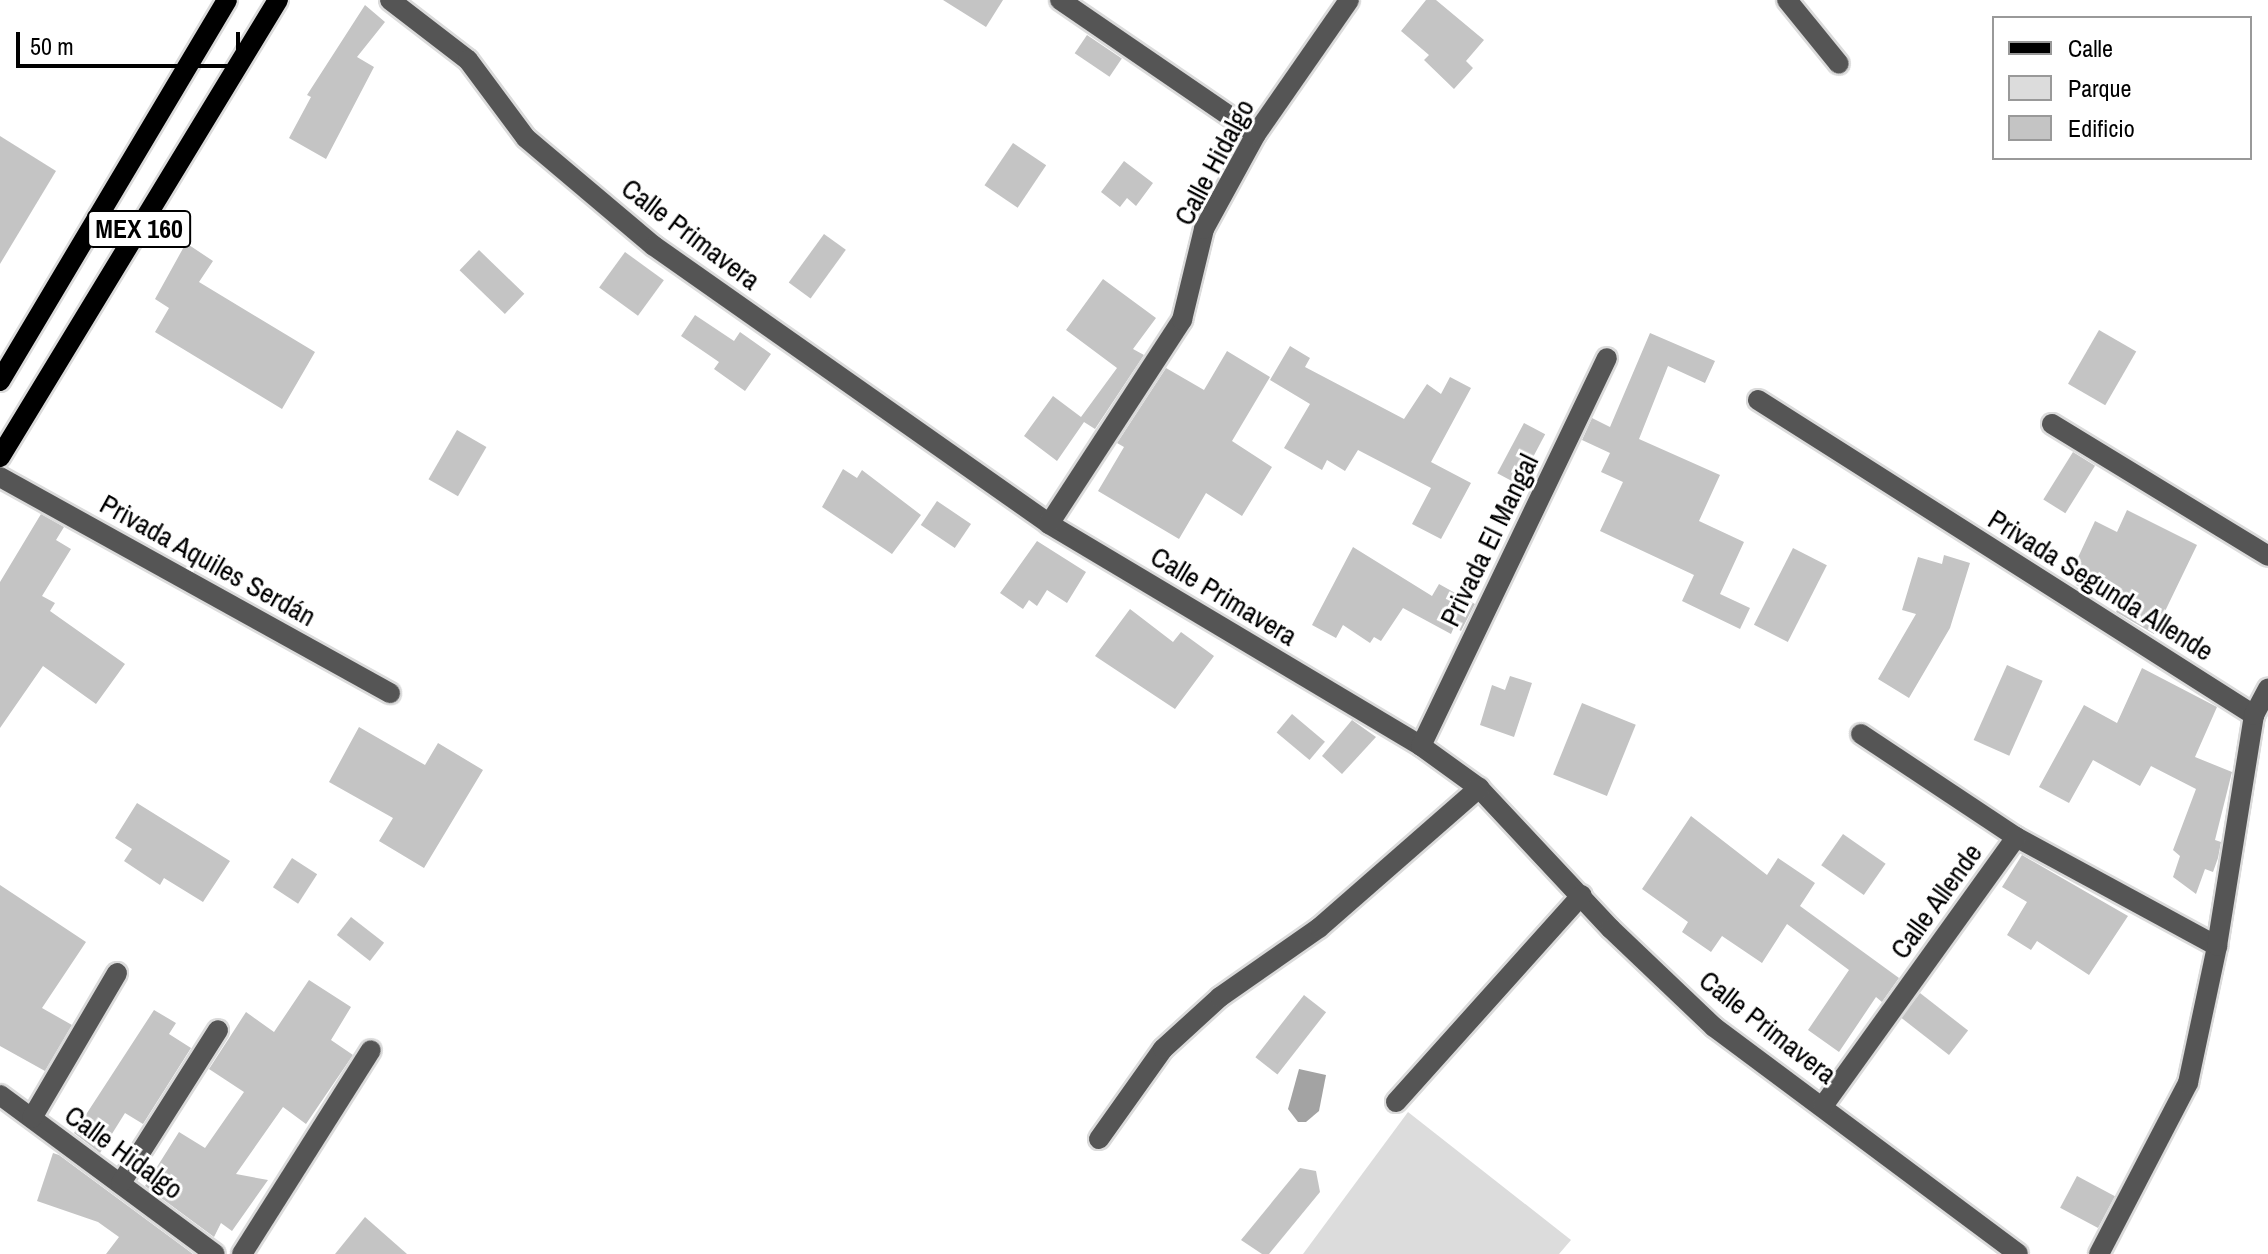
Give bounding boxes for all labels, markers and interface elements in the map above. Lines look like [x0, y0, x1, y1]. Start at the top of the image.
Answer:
scale bar [20, 16, 244, 66]
legend [1992, 16, 2252, 160]
text: 50 m [30, 30, 74, 62]
text: Calle [2068, 32, 2113, 64]
text: Parque [2068, 72, 2131, 104]
street label: Calle Hidalgo [1167, 93, 1261, 231]
text: Edificio [2068, 112, 2135, 144]
street label: Calle Primavera [615, 171, 767, 297]
road number: MEX 160 [87, 207, 191, 251]
street label: Privada El Mangal [1433, 448, 1545, 632]
street label: Privada Aquiles Serdán [94, 487, 322, 633]
street label: Privada Segunda Allende [1982, 502, 2220, 668]
street label: Calle Primavera [1145, 539, 1303, 653]
street label: Calle Allende [1883, 836, 1989, 966]
street label: Calle Primavera [1693, 963, 1843, 1091]
street label: Calle Hidalgo [58, 1098, 190, 1206]

